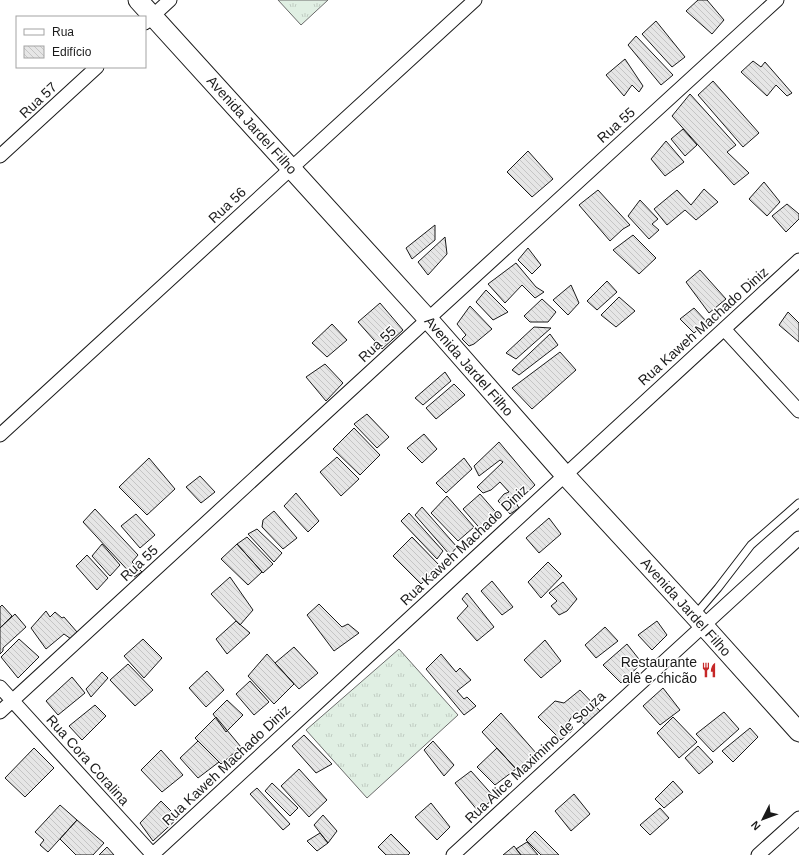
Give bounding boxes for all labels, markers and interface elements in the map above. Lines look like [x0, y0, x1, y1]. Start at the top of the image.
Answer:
legend [16, 16, 146, 68]
text: Rua [52, 25, 74, 39]
text: Edifício [52, 45, 92, 59]
street label: Avenida Jardel Filho [204, 73, 300, 178]
street label: Rua 57 [16, 79, 60, 121]
street label: Rua 55 [594, 104, 638, 146]
street label: Rua 56 [205, 184, 249, 226]
street label: Rua Kaweh Machado Diniz [635, 264, 771, 388]
street label: Avenida Jardel Filho [421, 313, 517, 419]
street label: Rua 55 [355, 323, 399, 365]
street label: Rua Kaweh Machado Diniz [397, 482, 531, 608]
street label: Rua 55 [117, 542, 161, 584]
street label: Avenida Jardel Filho [638, 555, 734, 660]
place label: Restaurante alê e chicão [621, 654, 697, 686]
restaurant icon: Restaurante alê e chicão [700, 661, 718, 679]
street label: Rua Alice Maximino de Souza [462, 688, 609, 826]
street label: Rua Kaweh Machado Diniz [159, 702, 293, 828]
street label: Rua Cora Coralina [43, 712, 133, 809]
north arrow [743, 799, 783, 839]
text: N [748, 819, 763, 833]

